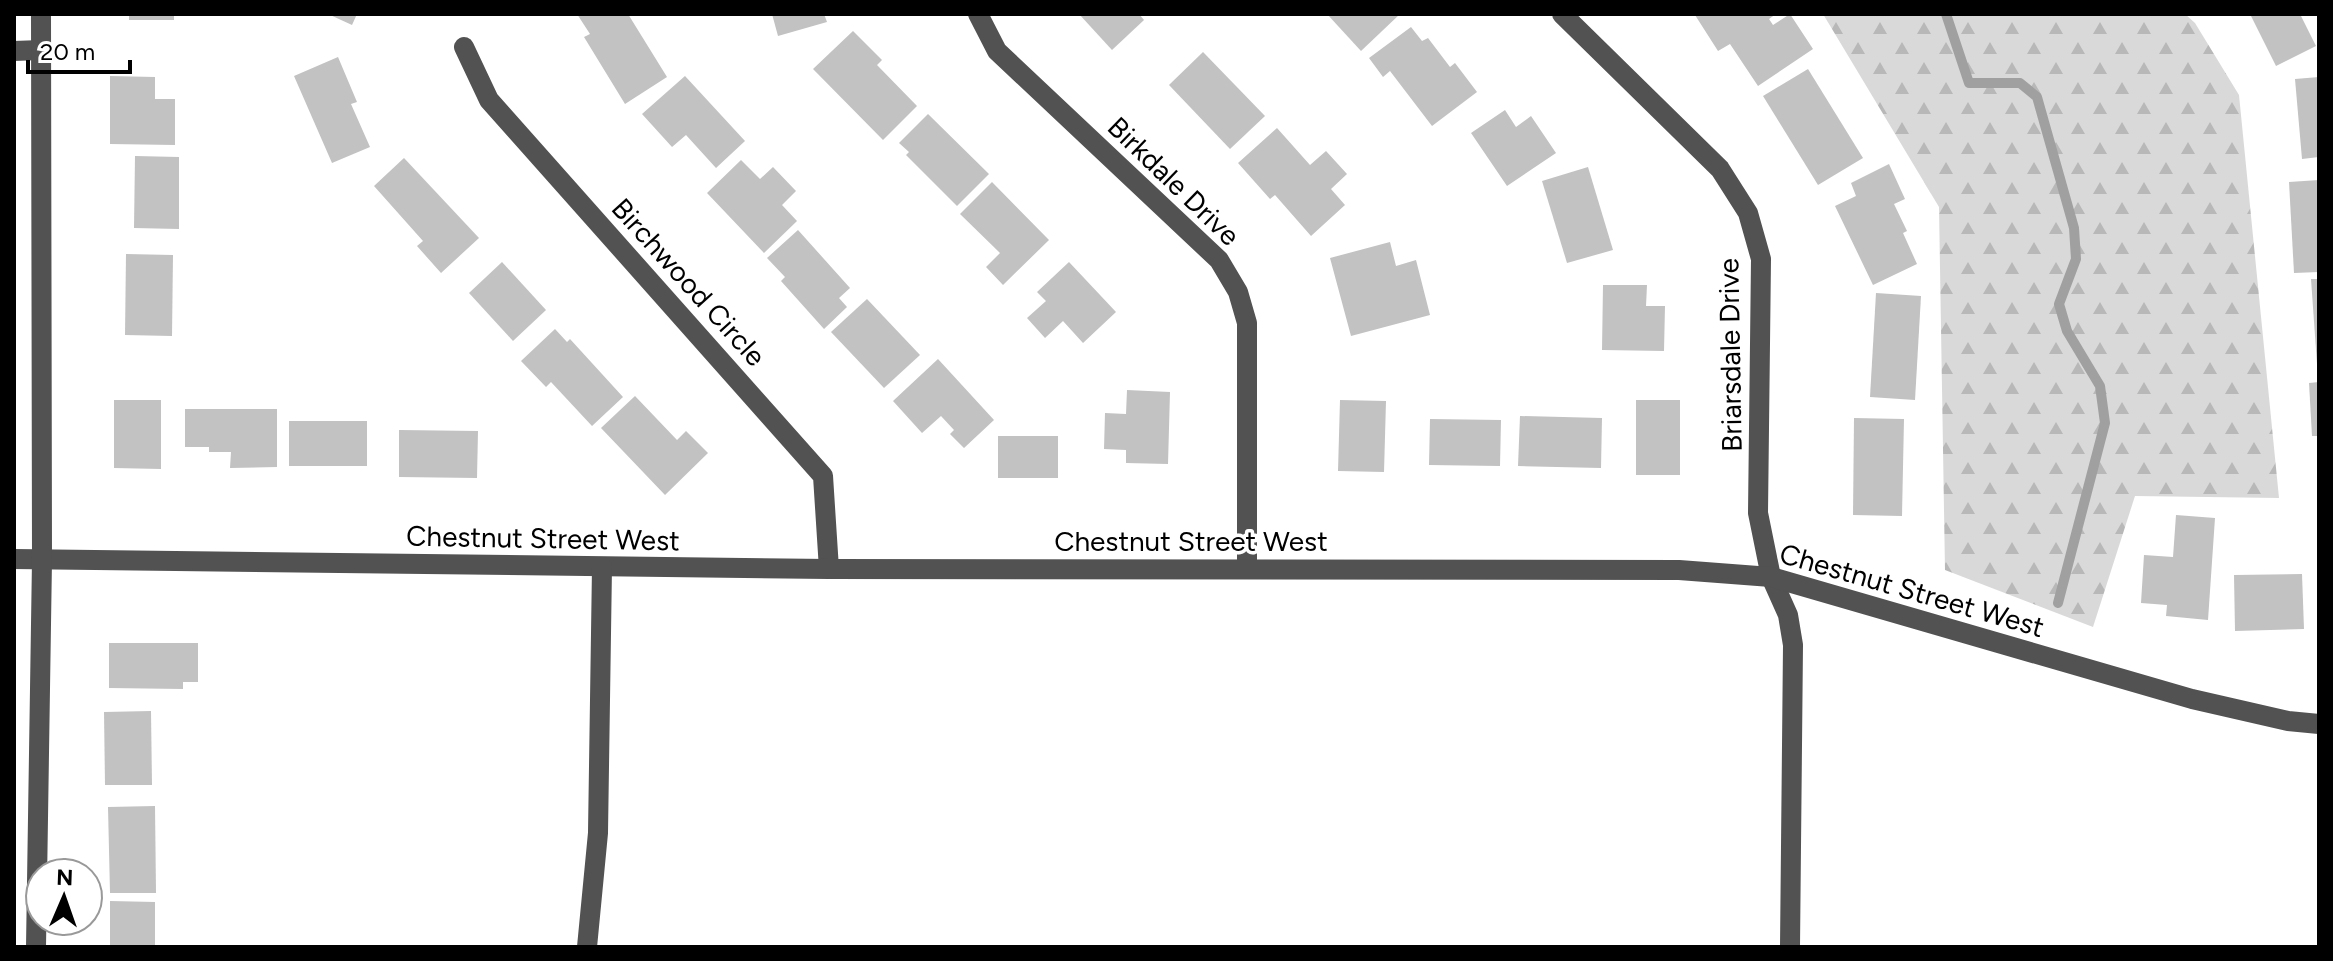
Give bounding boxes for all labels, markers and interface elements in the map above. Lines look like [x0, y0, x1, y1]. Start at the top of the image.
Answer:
scale bar [28, 24, 130, 74]
text: 20 m [40, 37, 95, 66]
street label: Birkdale Drive [1101, 110, 1247, 252]
street label: Birchwood Circle [605, 191, 773, 373]
street label: Briarsdale Drive [1711, 258, 1749, 452]
street label: Chestnut Street West [406, 519, 680, 557]
street label: Chestnut Street West [1054, 524, 1328, 558]
street label: Chestnut Street West [1776, 536, 2048, 644]
north arrow [24, 857, 104, 937]
text: N [56, 864, 74, 891]

